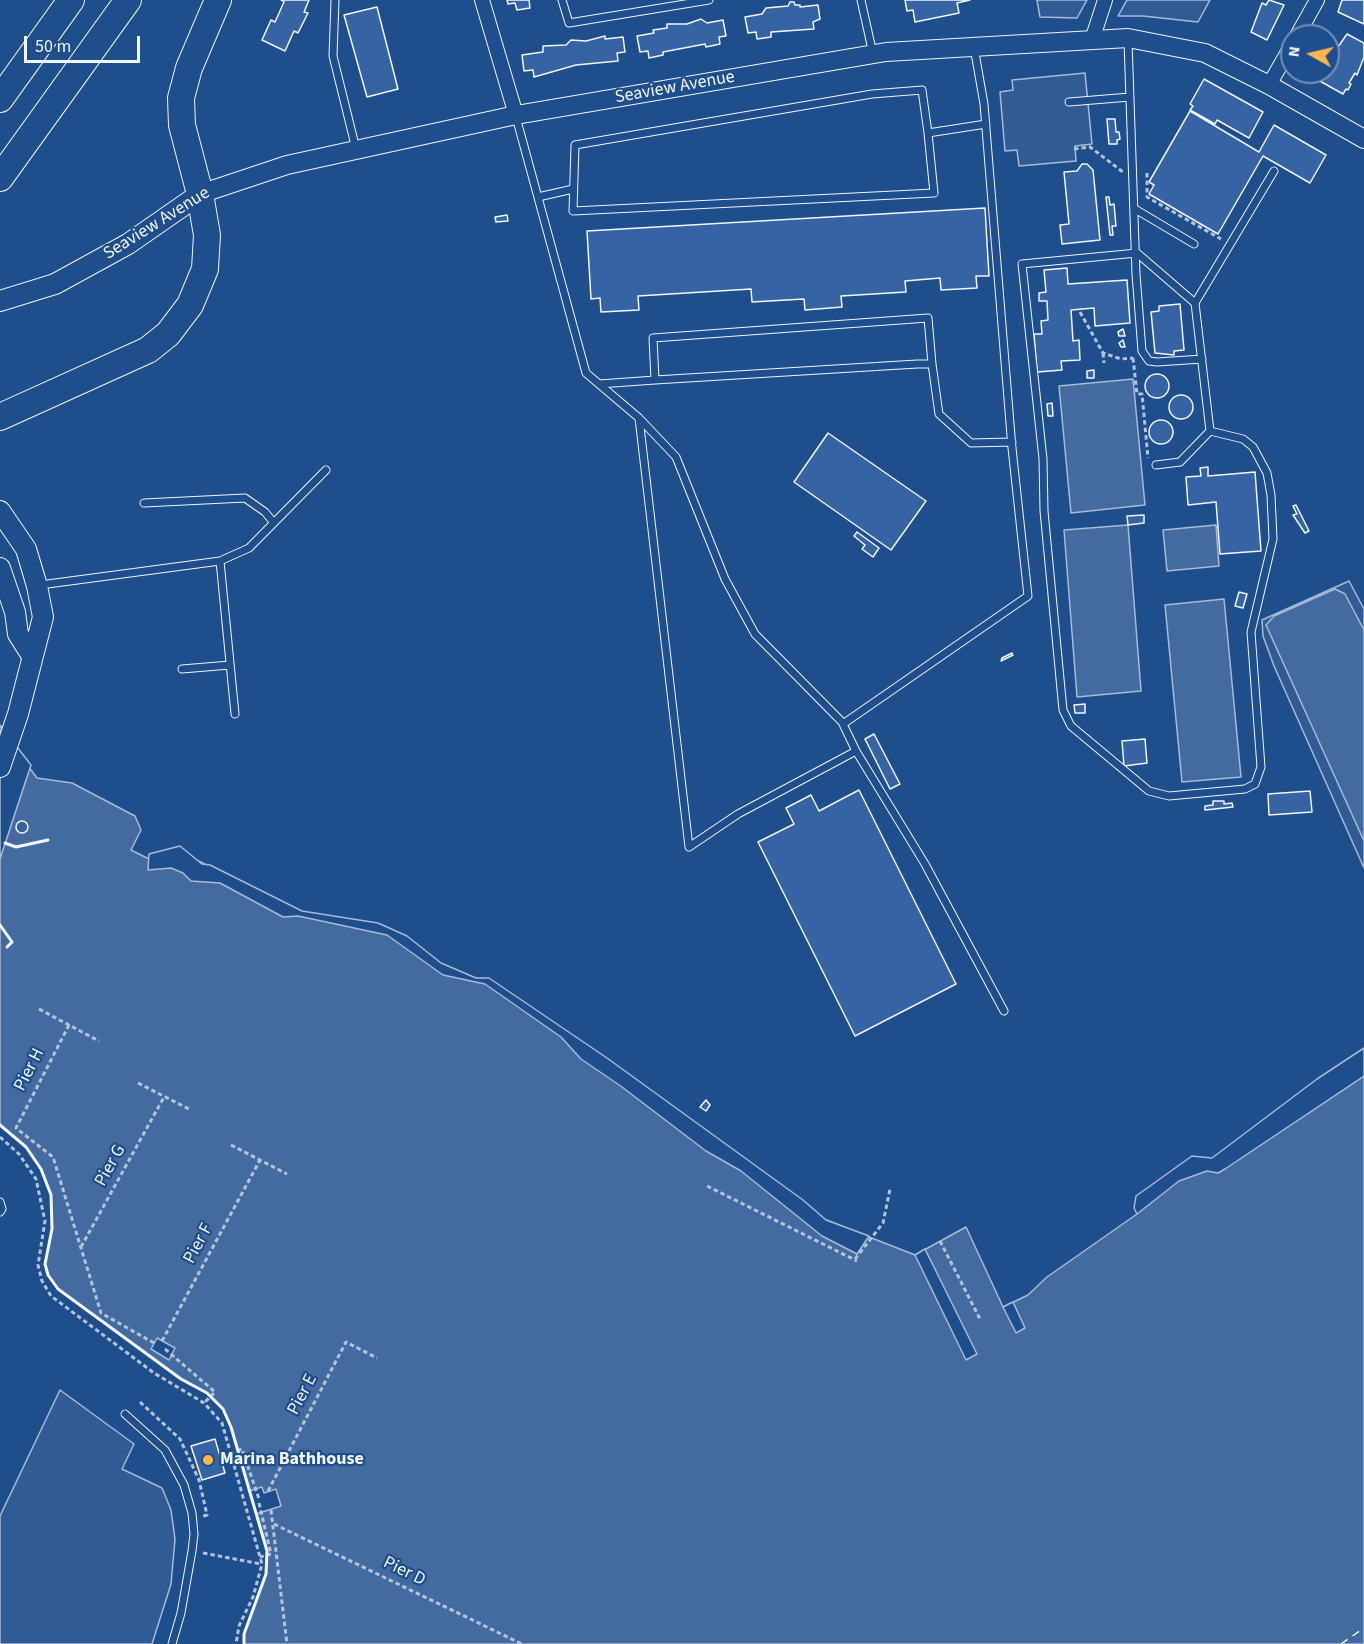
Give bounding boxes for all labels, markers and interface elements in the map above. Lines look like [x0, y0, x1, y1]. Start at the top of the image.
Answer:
scale bar [27, 24, 142, 62]
north arrow [1280, 24, 1340, 84]
text: 50 m [35, 34, 71, 59]
text: N [1283, 45, 1306, 59]
street label: Seaview Avenue [613, 67, 737, 109]
street label: Seaview Avenue [100, 183, 214, 265]
street label: Pier H [10, 1045, 50, 1095]
street label: Pier G [91, 1141, 131, 1191]
street label: Pier F [180, 1220, 218, 1268]
street label: Pier E [283, 1371, 323, 1419]
place label: Marina Bathhouse [220, 1449, 364, 1471]
marker: Marina Bathhouse [201, 1453, 215, 1467]
street label: Pier D [379, 1553, 429, 1591]

